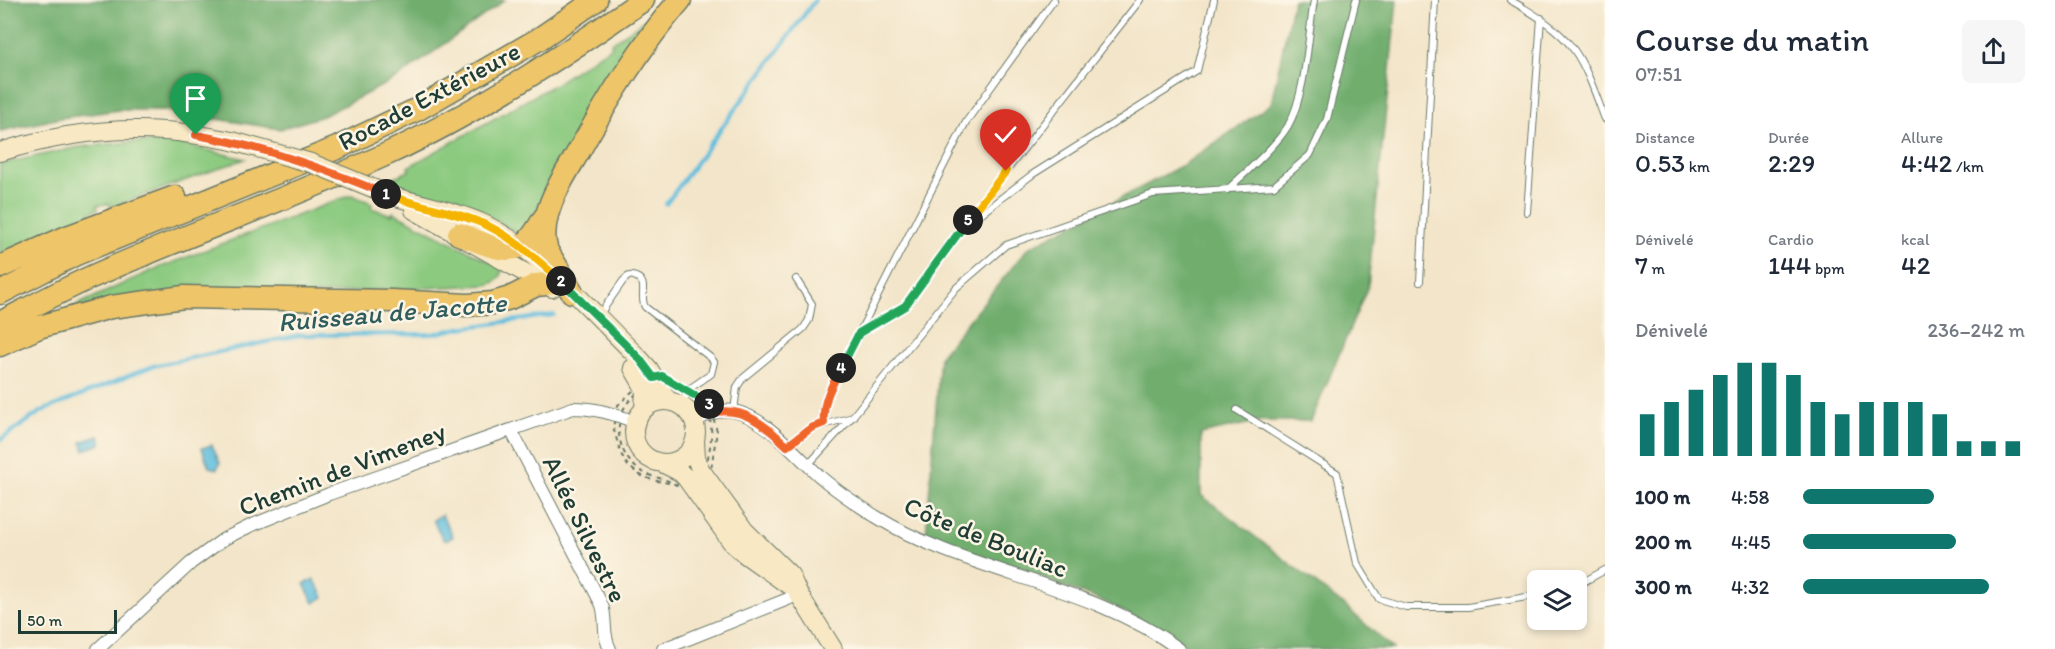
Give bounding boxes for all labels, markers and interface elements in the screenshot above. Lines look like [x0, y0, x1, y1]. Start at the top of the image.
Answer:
text: Course du matin [1635, 20, 1869, 59]
button: share [1962, 20, 2025, 83]
street label: Rocade Extérieure [333, 35, 525, 157]
text: 07:51 [1635, 62, 1682, 86]
pin [170, 73, 221, 135]
icon: arrive [179, 82, 212, 115]
pin [980, 109, 1031, 171]
icon: check [989, 118, 1022, 151]
text: Distance [1635, 128, 1695, 147]
text: Durée [1768, 128, 1809, 147]
text: Allure [1901, 128, 1943, 147]
text: 0.53 [1635, 147, 1685, 179]
text: 2:29 [1768, 147, 1815, 179]
text: 4:42 [1901, 147, 1952, 179]
text: km [1685, 157, 1710, 176]
text: /km [1952, 157, 1984, 176]
pin: 1 [371, 179, 401, 209]
text: 1 [382, 184, 390, 203]
pin: 5 [953, 205, 983, 235]
text: 5 [964, 210, 972, 229]
text: Dénivelé [1635, 230, 1694, 249]
text: Cardio [1768, 230, 1814, 249]
text: kcal [1901, 230, 1929, 249]
text: 7 [1635, 249, 1648, 281]
text: 144 [1768, 249, 1811, 281]
text: 42 [1901, 249, 1930, 281]
text: m [1648, 259, 1665, 278]
text: bpm [1811, 259, 1845, 278]
pin: 2 [546, 266, 576, 296]
text: 2 [557, 271, 565, 290]
water label: Ruisseau de Jacotte [276, 285, 509, 338]
text: Dénivelé [1635, 318, 1708, 342]
text: 236–242 m [1927, 318, 2025, 342]
pin: 4 [826, 353, 856, 383]
text: 4 [836, 358, 846, 377]
pin: 3 [694, 389, 724, 419]
text: 3 [705, 394, 713, 413]
street label: Chemin de Vimeney [234, 415, 450, 523]
street label: Allée Silvestre [536, 450, 634, 608]
text: 100 m [1635, 485, 1690, 509]
text: 4:58 [1731, 485, 1769, 509]
street label: Côte de Bouliac [899, 490, 1073, 584]
text: 200 m [1635, 530, 1691, 554]
text: 4:45 [1731, 530, 1770, 554]
map controls [1527, 570, 1587, 630]
button: layers [1527, 570, 1587, 630]
text: 300 m [1635, 575, 1692, 599]
text: 4:32 [1731, 575, 1769, 599]
scale bar [18, 607, 117, 634]
text: 50 m [27, 611, 62, 630]

